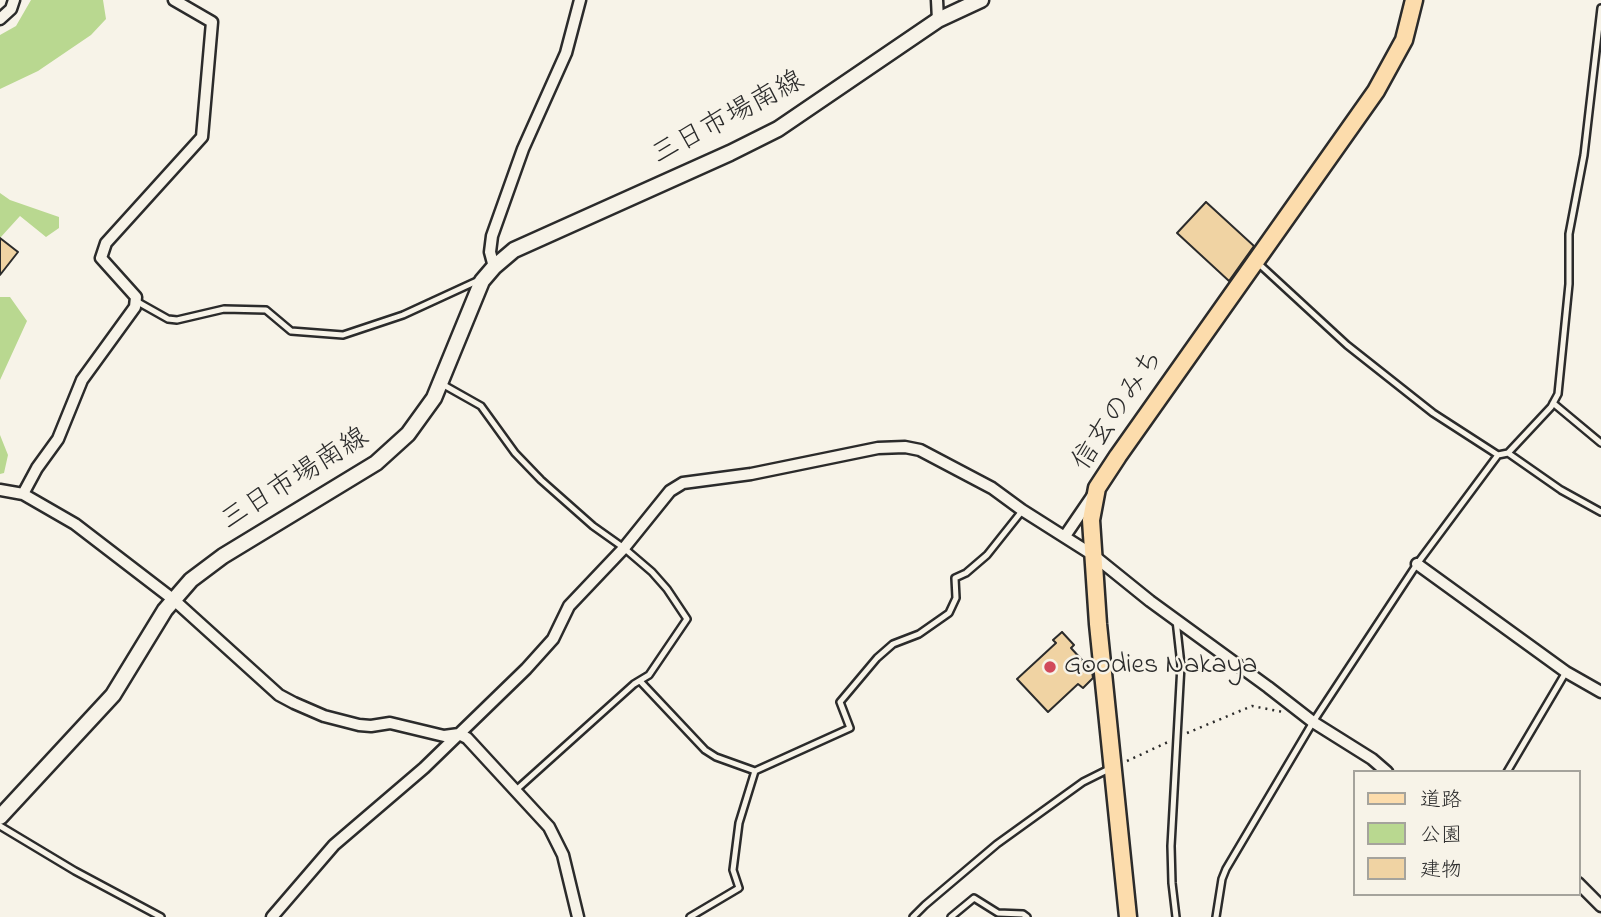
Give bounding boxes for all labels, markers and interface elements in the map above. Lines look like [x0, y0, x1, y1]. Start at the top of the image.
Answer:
street label: 三日市場南線 [647, 66, 811, 174]
street label: 信玄のみち [1067, 344, 1173, 478]
street label: 三日市場南線 [216, 422, 376, 540]
place label: Goodies Nakaya [1064, 650, 1257, 684]
marker: Goodies Nakaya [1042, 659, 1058, 675]
legend [1352, 770, 1580, 896]
text: 道路 [1420, 786, 1462, 816]
text: 公園 [1420, 821, 1462, 851]
text: 建物 [1420, 856, 1462, 886]

